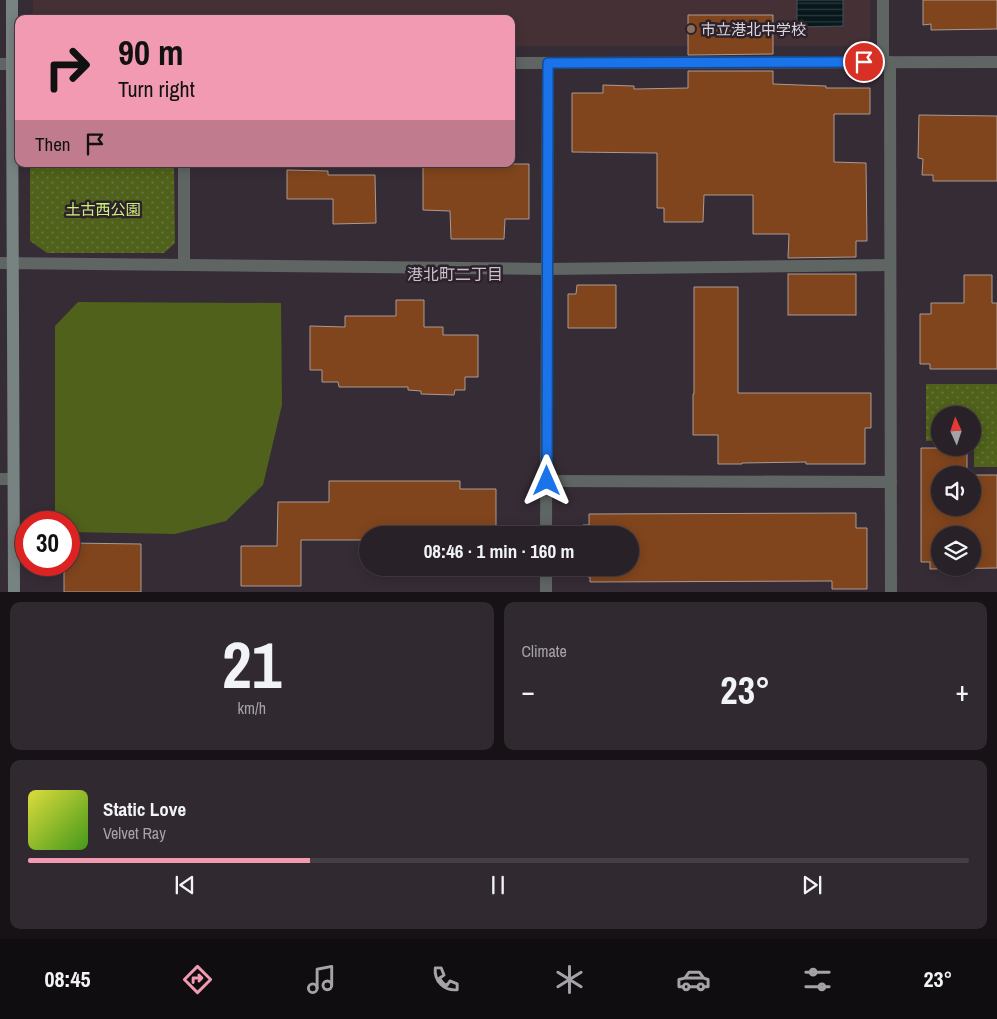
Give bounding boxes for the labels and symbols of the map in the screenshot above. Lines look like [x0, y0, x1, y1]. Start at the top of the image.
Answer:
place label: 市立港北中学校 [701, 19, 806, 40]
marker: 市立港北中学校 [685, 23, 697, 35]
pin [843, 41, 885, 83]
park label: 土古西公園 [65, 199, 141, 220]
district label: 港北町二丁目 [407, 263, 503, 285]
north arrow [931, 406, 981, 456]
position arrow [520, 454, 572, 506]
speed limit sign: 30 [15, 511, 80, 576]

